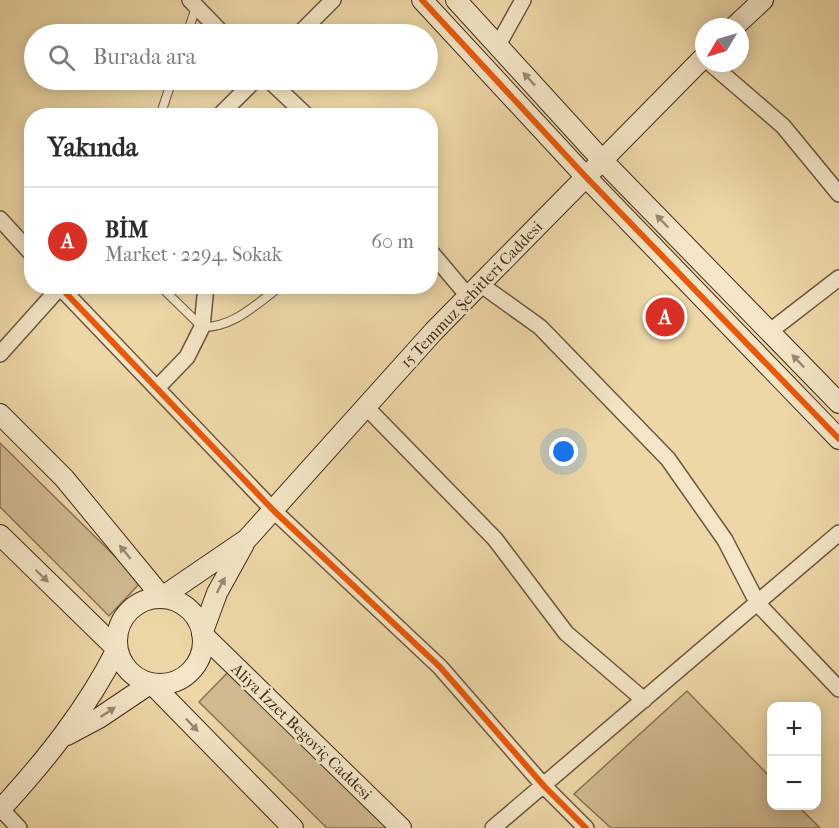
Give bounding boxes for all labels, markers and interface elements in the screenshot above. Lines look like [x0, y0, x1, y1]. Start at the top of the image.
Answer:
north arrow [695, 18, 749, 72]
search box [24, 24, 438, 90]
icon: search [45, 41, 78, 74]
text: Burada ara [93, 44, 196, 70]
one-way arrow [522, 72, 536, 87]
text: Yakında [48, 132, 138, 163]
one-way arrow [656, 215, 670, 229]
text: BİM [105, 217, 148, 243]
street label: 15 Temmuz Şehitleri Caddesi [396, 217, 547, 372]
text: A [61, 230, 74, 253]
text: 60 m [371, 230, 414, 253]
text: Market · 2294. Sokak [105, 243, 282, 266]
pin: A [646, 294, 684, 340]
one-way arrow [792, 355, 806, 369]
your location [549, 437, 578, 466]
one-way arrow [118, 544, 131, 560]
one-way arrow [34, 569, 49, 583]
one-way arrow [216, 576, 226, 593]
street label: Aliya İzzet Begoviç Caddesi [227, 658, 376, 804]
map controls [767, 702, 821, 810]
button: + [767, 702, 821, 756]
one-way arrow [100, 707, 116, 718]
one-way arrow [185, 717, 199, 731]
button: − [767, 756, 821, 810]

